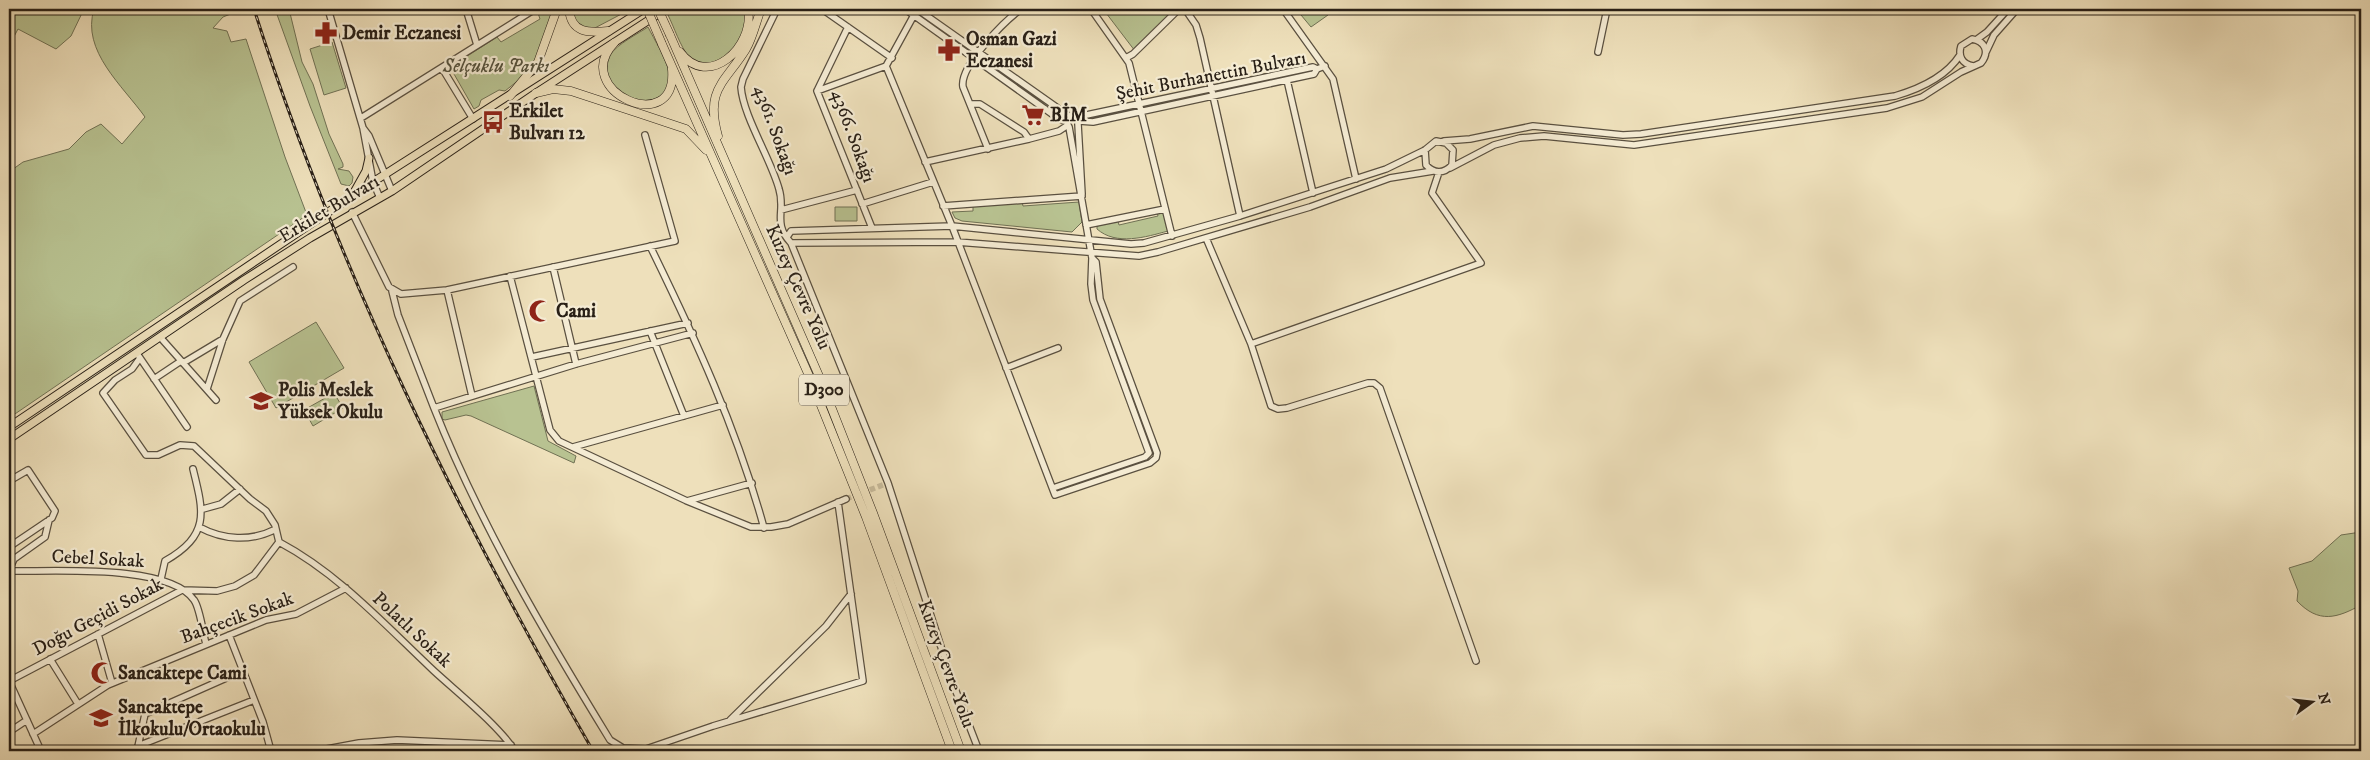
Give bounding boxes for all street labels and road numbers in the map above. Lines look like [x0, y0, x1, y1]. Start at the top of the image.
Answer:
street label: Şehit Burhanettin Bulvarı [1114, 46, 1308, 106]
street label: 4361. Sokağı [748, 82, 802, 178]
street label: 4366. Sokağı [826, 86, 880, 186]
street label: Erkilet Bulvarı [274, 170, 384, 248]
street label: Kuzey Çevre Yolu [760, 221, 836, 353]
road number: D300 [799, 374, 849, 406]
street label: Cebel Sokak [51, 545, 146, 573]
street label: Doğu Geçidi Sokak [29, 573, 168, 661]
street label: Bahçecik Sokak [177, 587, 297, 649]
street label: Polatlı Sokak [367, 587, 457, 673]
street label: Kuzey Çevre Yolu [912, 597, 980, 731]

